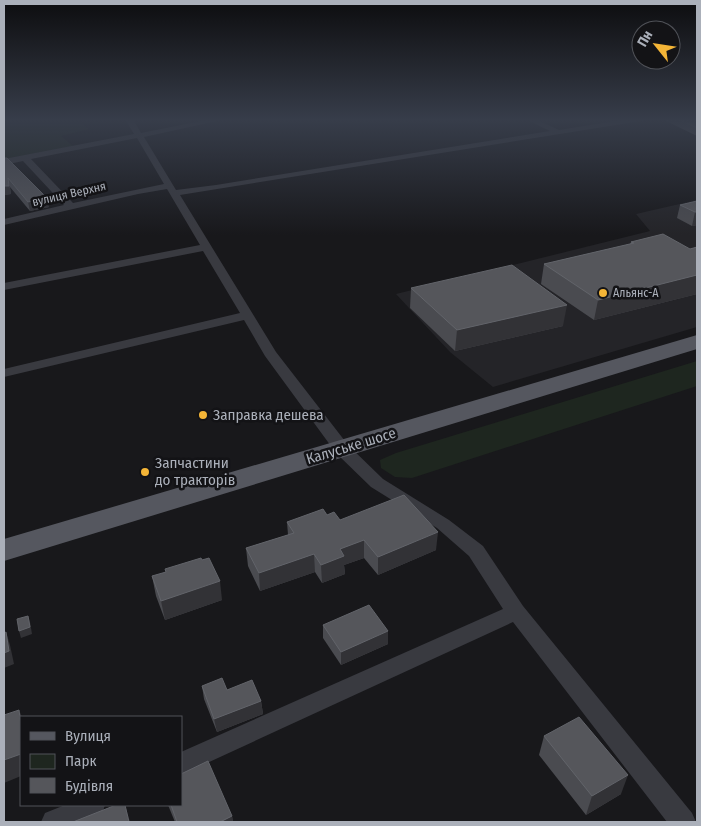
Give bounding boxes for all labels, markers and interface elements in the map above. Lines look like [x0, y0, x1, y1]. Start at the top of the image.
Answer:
north arrow [631, 20, 681, 70]
text: Пн [634, 28, 657, 50]
street label: вулиця Верхня [31, 179, 107, 209]
place label: Альянс-А [613, 286, 659, 300]
marker: Альянс-А [597, 287, 609, 299]
place label: Заправка дешева [213, 406, 324, 424]
marker: Заправка дешева [197, 409, 209, 421]
street label: Калуське шосе [304, 424, 398, 468]
place label: Запчастини до тракторів [155, 454, 235, 489]
marker: Запчастини до тракторів [139, 466, 151, 478]
legend [20, 716, 182, 806]
text: Вулиця [65, 727, 111, 745]
text: Парк [65, 752, 96, 770]
text: Будівля [65, 777, 113, 795]

